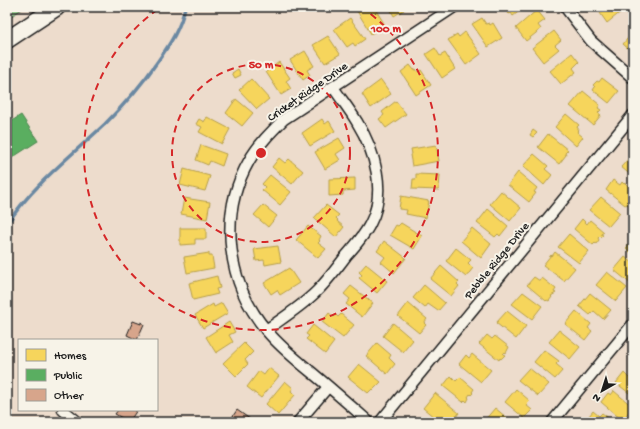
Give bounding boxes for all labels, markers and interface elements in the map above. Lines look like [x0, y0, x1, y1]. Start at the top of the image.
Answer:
text: 100 m [370, 23, 401, 37]
text: 50 m [249, 59, 274, 73]
street label: Cricket Ridge Drive [265, 59, 352, 126]
centre of rings [254, 146, 268, 160]
street label: Pebble Ridge Drive [462, 219, 533, 303]
legend [18, 339, 158, 411]
text: Homes [54, 350, 87, 364]
text: Public [53, 370, 83, 384]
north arrow [582, 371, 622, 411]
text: Other [54, 390, 85, 404]
text: N [590, 390, 604, 404]

